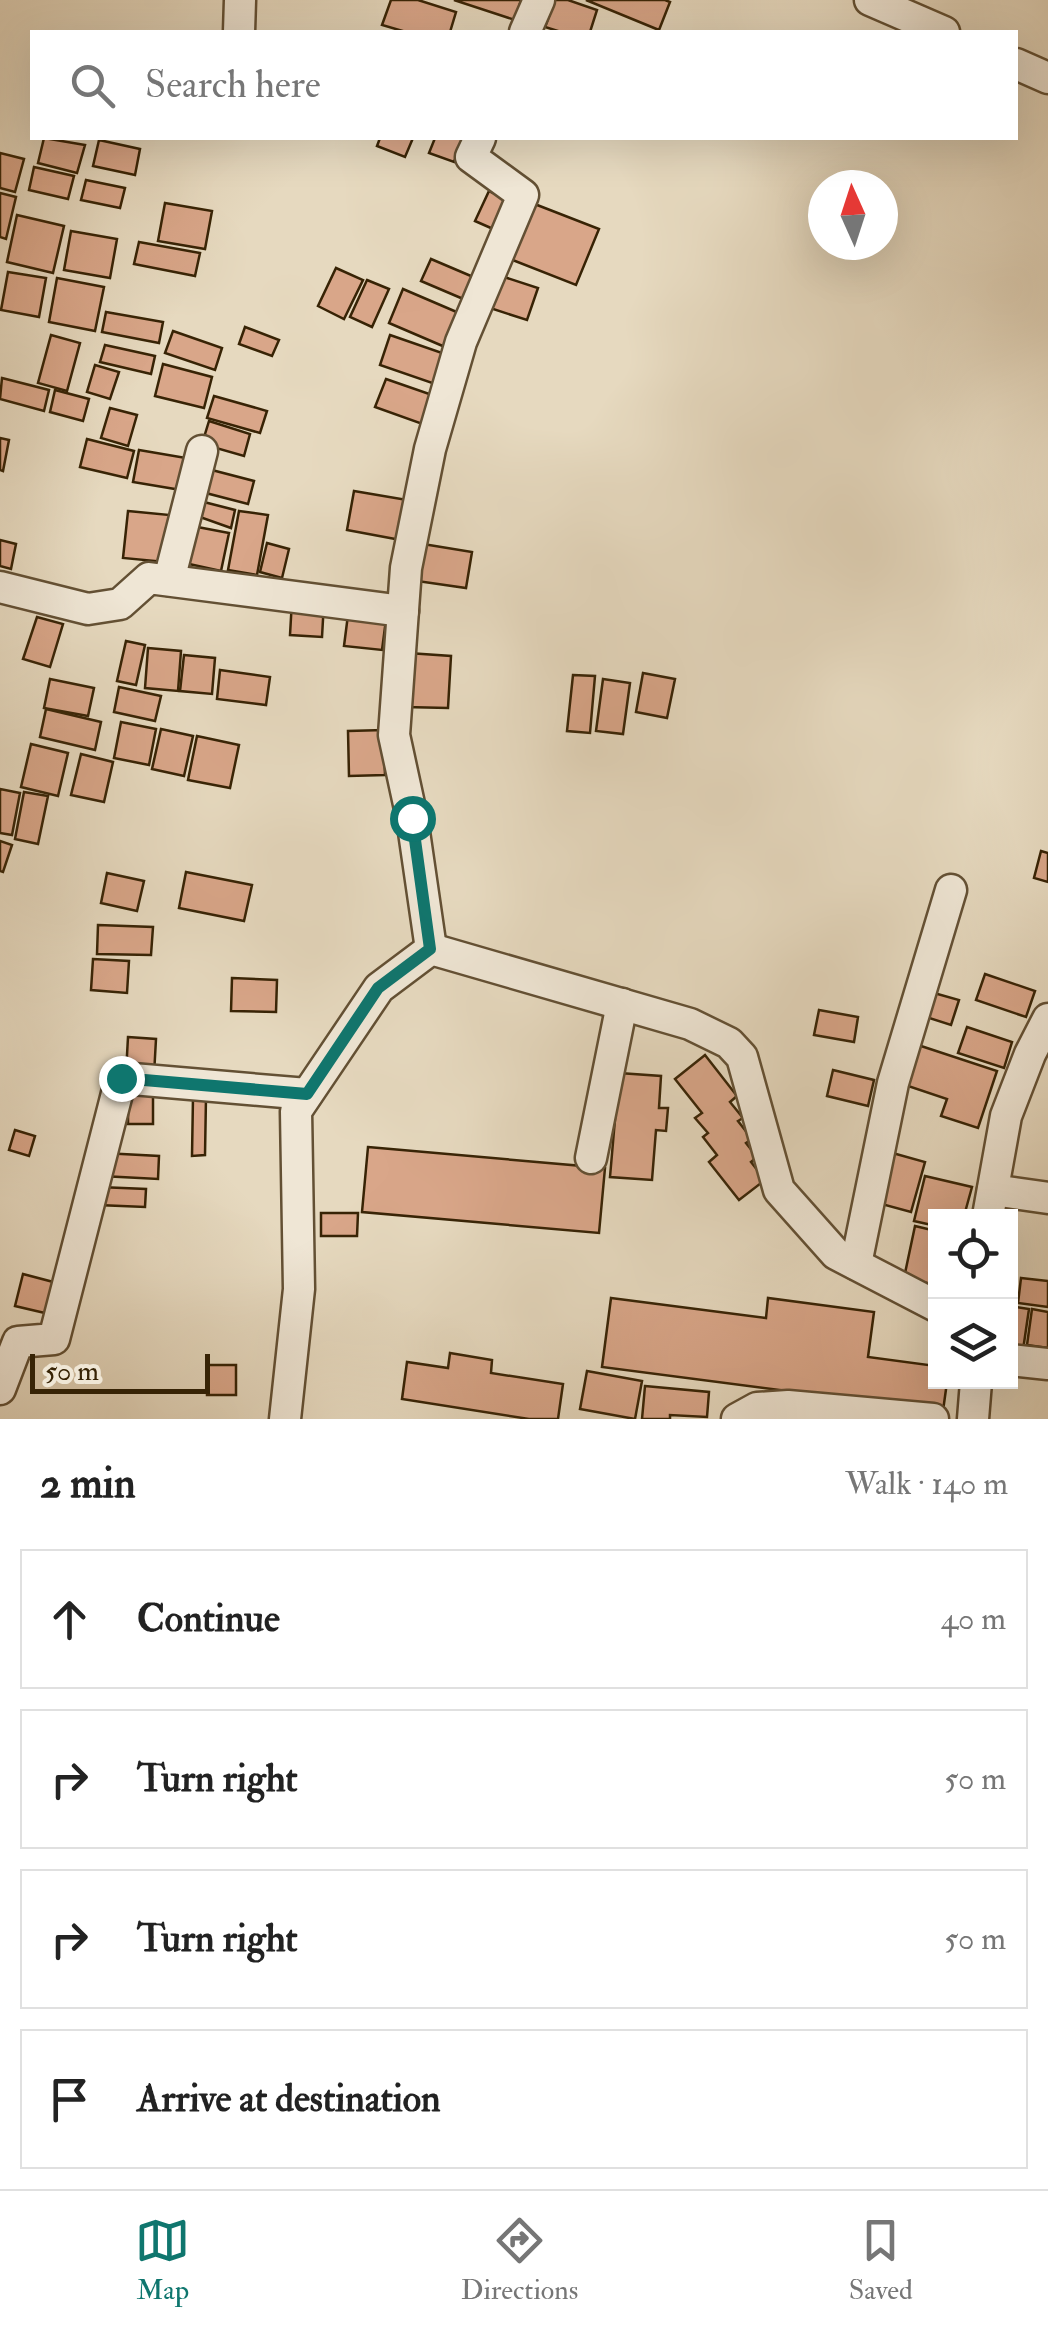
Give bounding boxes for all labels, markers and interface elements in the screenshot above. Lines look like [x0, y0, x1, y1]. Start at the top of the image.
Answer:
search box [30, 30, 1018, 140]
icon: search [65, 58, 120, 113]
text: Search here [145, 61, 321, 109]
north arrow [808, 170, 898, 260]
route start [390, 796, 436, 842]
route end [99, 1056, 145, 1102]
map controls [928, 1209, 1018, 1389]
button: locate [928, 1209, 1018, 1299]
button: layers [928, 1299, 1018, 1389]
scale bar [30, 1349, 210, 1394]
text: 50 m [45, 1354, 99, 1389]
text: 2 min [40, 1458, 136, 1510]
text: Walk · 140 m [845, 1464, 1008, 1504]
icon: ahead [42, 1592, 97, 1647]
text: Continue [137, 1595, 280, 1643]
text: 40 m [941, 1599, 1006, 1639]
icon: right [42, 1752, 97, 1807]
text: Turn right [137, 1755, 298, 1803]
text: 50 m [944, 1759, 1006, 1799]
icon: right [42, 1912, 97, 1967]
text: Turn right [137, 1915, 298, 1963]
text: 50 m [944, 1919, 1006, 1959]
icon: arrive [42, 2072, 97, 2127]
text: Arrive at destination [137, 2075, 441, 2123]
tab: Map [135, 2213, 190, 2308]
tab: Directions [461, 2213, 578, 2308]
tab: Saved [849, 2213, 913, 2308]

